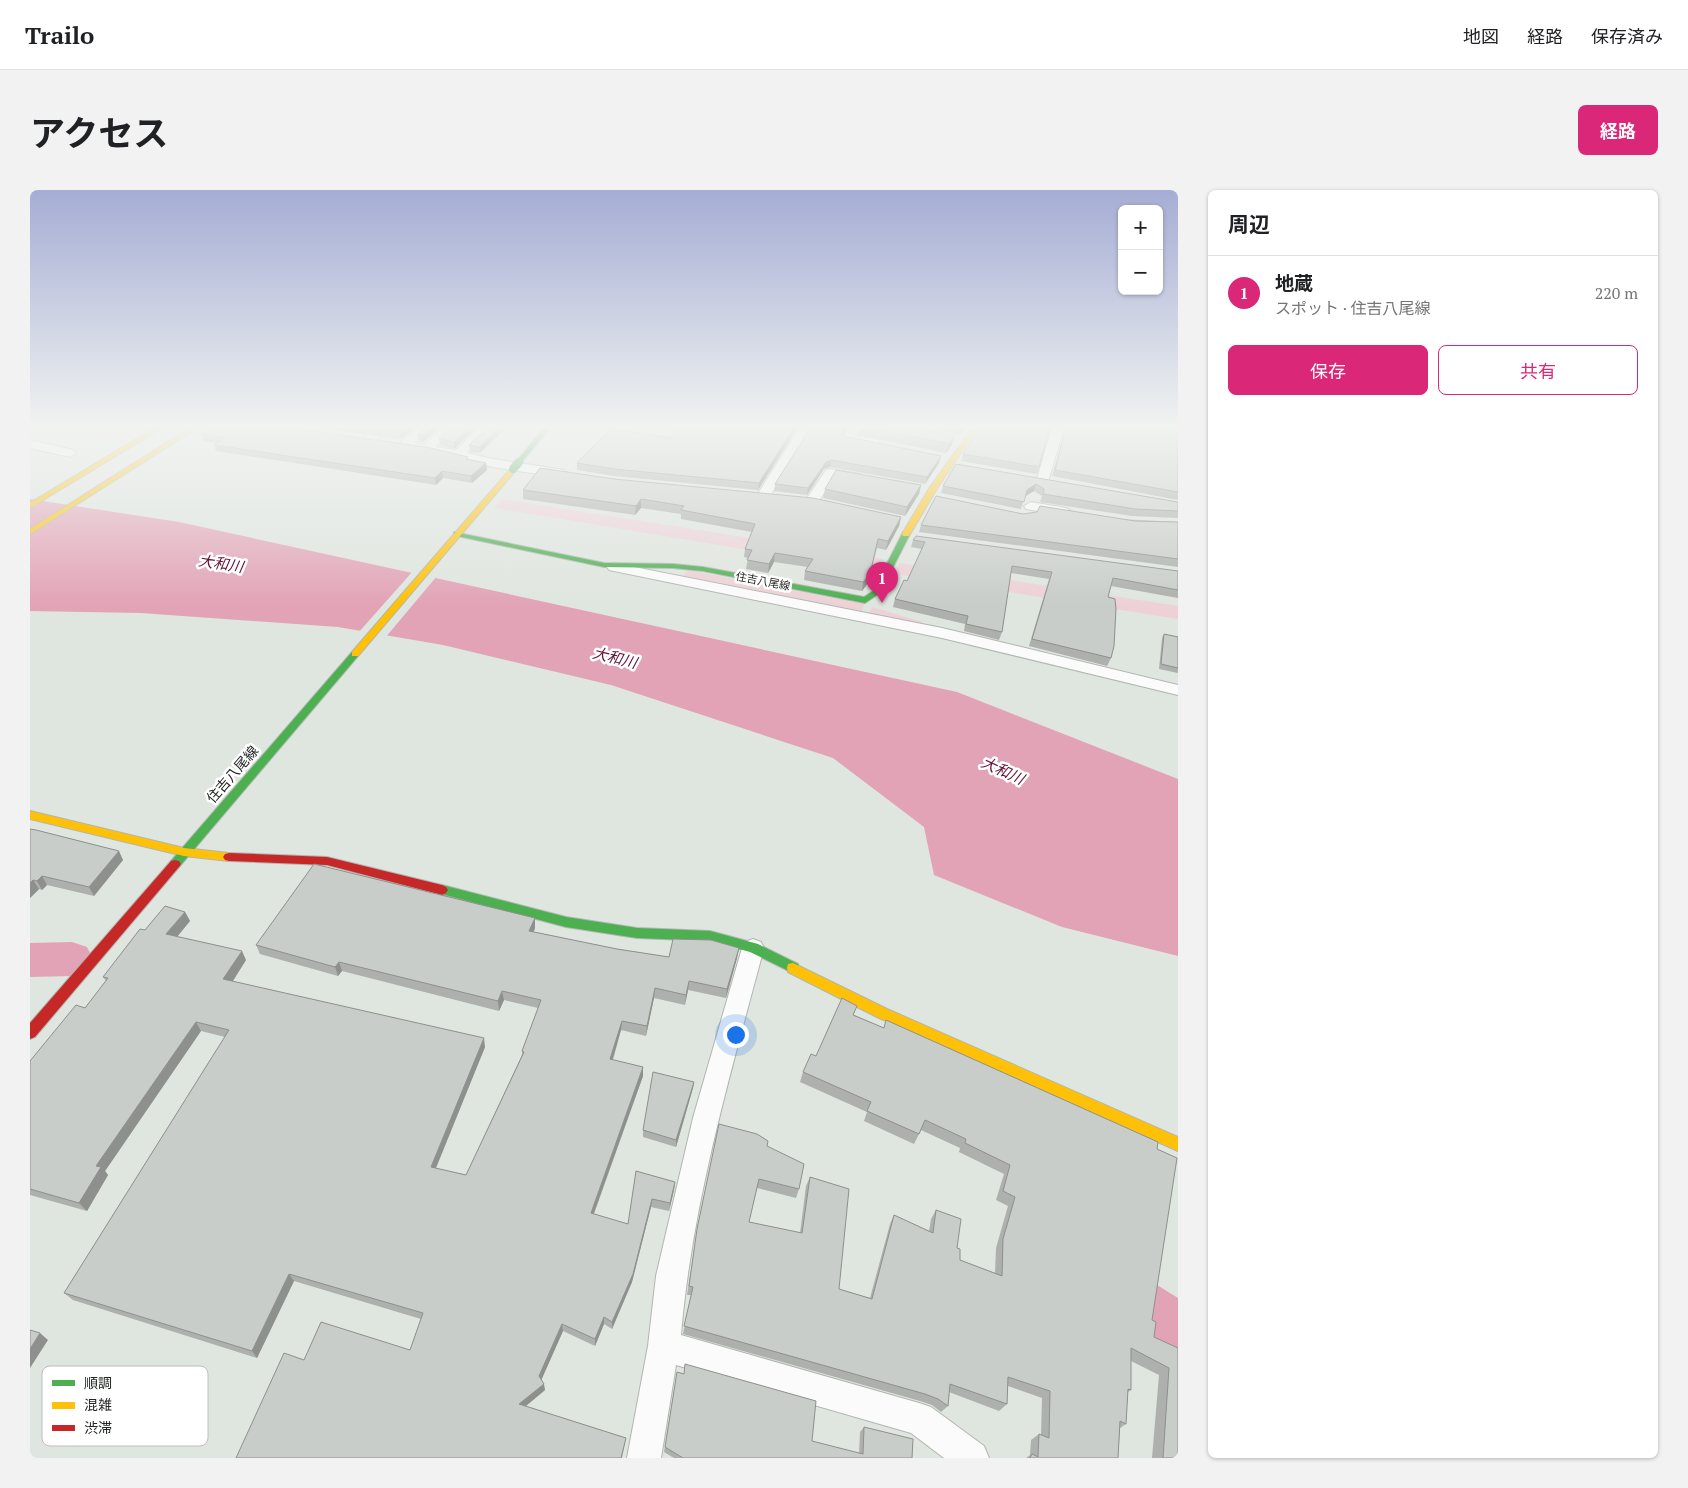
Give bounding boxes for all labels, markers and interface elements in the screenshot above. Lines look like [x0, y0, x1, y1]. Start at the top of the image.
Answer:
text: Trailo [25, 19, 94, 51]
text: 地図 [1463, 24, 1499, 48]
text: 経路 [1527, 24, 1563, 48]
text: 保存済み [1591, 24, 1663, 48]
button: 経路 [1578, 105, 1658, 155]
text: アクセス [30, 110, 168, 156]
map controls [1118, 205, 1163, 295]
button: + [1118, 205, 1163, 250]
text: 周辺 [1228, 210, 1270, 238]
button: − [1118, 250, 1163, 295]
text: 地蔵 [1275, 270, 1313, 295]
text: 1 [1239, 282, 1249, 304]
text: 220 m [1595, 282, 1638, 304]
text: スポット · 住吉八尾線 [1275, 297, 1431, 319]
button: 保存 [1228, 345, 1428, 395]
button: 共有 [1438, 345, 1638, 395]
water label: 大和川 [197, 550, 247, 577]
pin: 1 [866, 562, 898, 603]
street label: 住吉八尾線 [735, 569, 791, 593]
water label: 大和川 [591, 642, 641, 673]
street label: 住吉八尾線 [202, 741, 262, 807]
water label: 大和川 [978, 751, 1029, 789]
your location [723, 1022, 749, 1048]
legend [42, 1366, 208, 1446]
text: 順調 [84, 1373, 112, 1392]
text: 混雑 [84, 1395, 112, 1414]
text: 渋滞 [84, 1418, 112, 1437]

